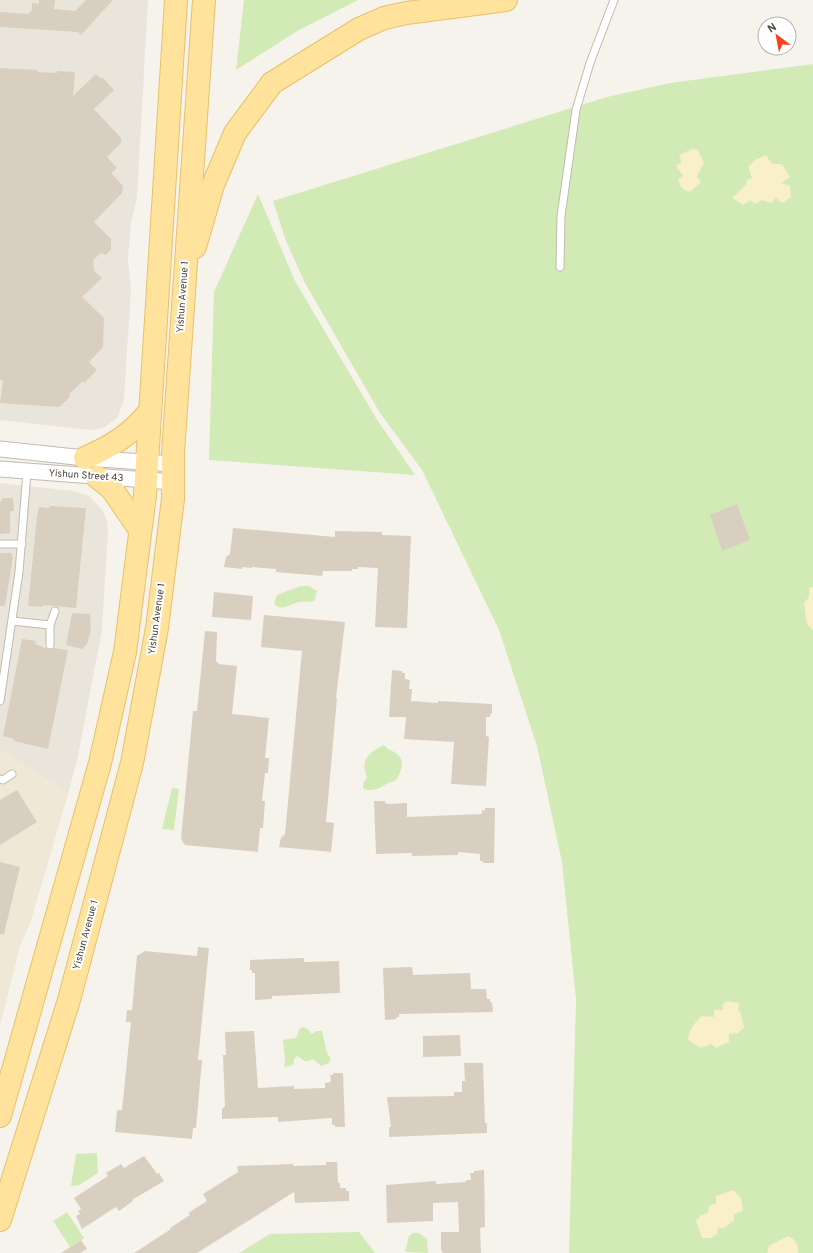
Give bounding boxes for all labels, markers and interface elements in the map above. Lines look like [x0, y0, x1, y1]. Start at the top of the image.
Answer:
north arrow [757, 16, 797, 56]
text: N [765, 20, 779, 36]
street label: Yishun Avenue 1 [174, 261, 192, 333]
street label: Yishun Street 43 [48, 467, 124, 485]
street label: Yishun Avenue 1 [146, 582, 168, 656]
street label: Yishun Avenue 1 [70, 899, 102, 971]

